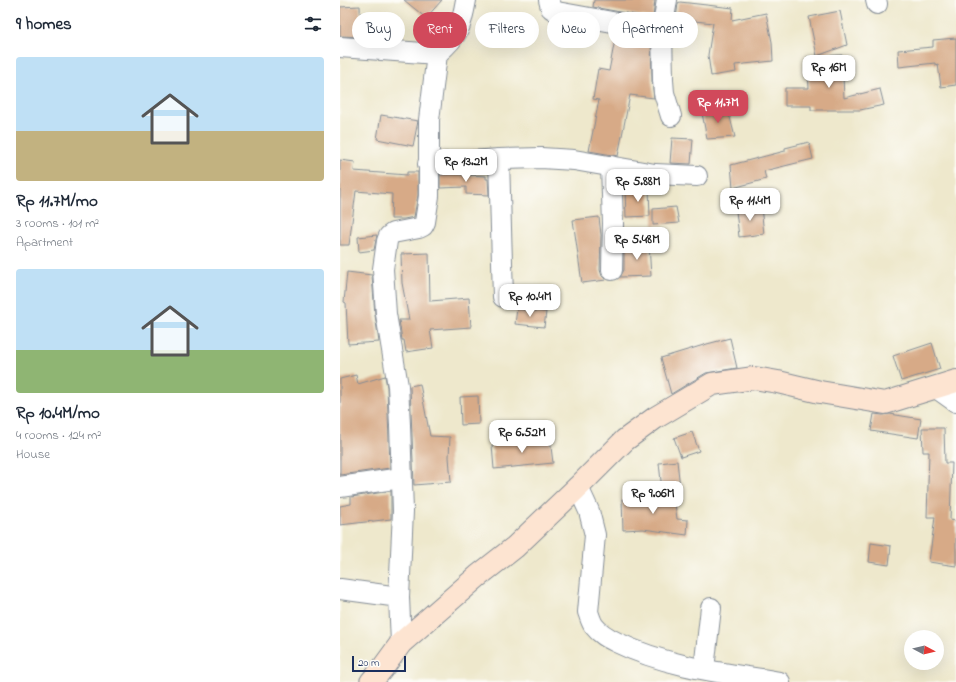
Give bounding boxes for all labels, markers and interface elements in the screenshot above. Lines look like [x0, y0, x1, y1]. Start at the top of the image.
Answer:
text: 9 homes [16, 12, 72, 37]
chip: Buy [352, 12, 405, 48]
chip: Rent [413, 12, 467, 48]
chip: Filters [475, 12, 539, 48]
chip: New [547, 12, 600, 48]
chip: Apartment [608, 12, 698, 48]
icon: filters [302, 13, 324, 35]
pin: Rp 16M [796, 55, 862, 89]
text: Rp 16M [811, 58, 847, 77]
icon: home [134, 83, 206, 155]
pin: Rp 11.7M [677, 90, 759, 124]
text: Rp 11.7M [697, 93, 739, 112]
pin: Rp 13.2M [425, 149, 507, 183]
text: Rp 13.2M [444, 152, 488, 171]
pin: Rp 5.88M [597, 169, 679, 203]
text: Rp 5.88M [615, 172, 661, 191]
pin: Rp 11.4M [709, 188, 791, 222]
text: Rp 11.7M/mo [16, 189, 98, 214]
text: Rp 11.4M [729, 191, 771, 210]
text: 3 rooms · 101 m² [16, 214, 99, 233]
pin: Rp 5.48M [596, 227, 678, 261]
text: Rp 5.48M [614, 230, 660, 249]
text: Apartment [16, 233, 73, 252]
pin: Rp 10.4M [489, 284, 571, 318]
text: Rp 10.4M [508, 287, 552, 306]
icon: home [134, 295, 206, 367]
text: Rp 10.4M/mo [16, 401, 100, 426]
pin: Rp 6.52M [481, 420, 563, 454]
text: Rp 6.52M [498, 423, 546, 442]
text: 4 rooms · 124 m² [16, 426, 101, 445]
text: House [16, 445, 50, 464]
pin: Rp 9.06M [612, 481, 694, 515]
text: Rp 9.06M [631, 484, 675, 503]
north arrow [904, 630, 944, 670]
map controls [904, 630, 944, 670]
scale bar [352, 654, 406, 673]
text: 20 m [358, 655, 380, 671]

